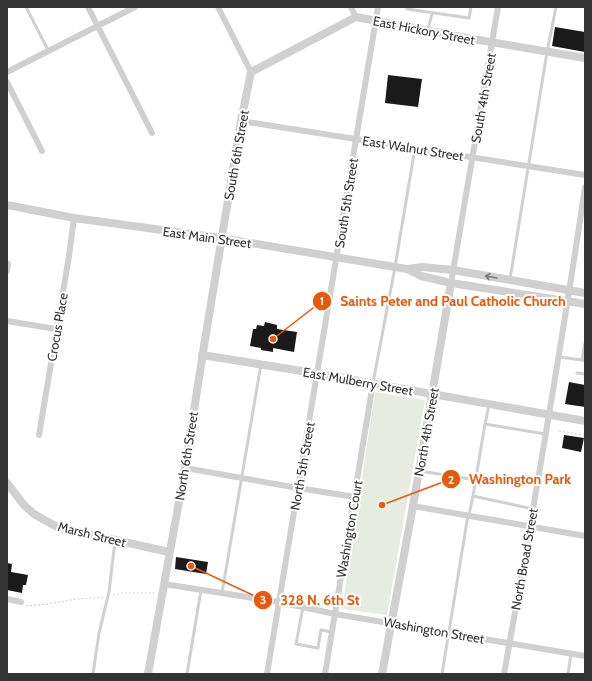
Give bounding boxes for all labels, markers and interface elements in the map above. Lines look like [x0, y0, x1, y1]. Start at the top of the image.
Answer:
street label: East Hickory Street [372, 12, 477, 48]
street label: South 4th Street [467, 51, 499, 144]
street label: South 6th Street [220, 108, 252, 201]
street label: East Walnut Street [361, 132, 465, 164]
street label: South 5th Street [331, 156, 361, 249]
street label: East Main Street [162, 223, 253, 251]
one-way arrow [485, 273, 498, 281]
callout: Saints Peter and Paul Catholic Church [312, 288, 573, 314]
street label: Crocus Place [43, 291, 71, 362]
text: Saints Peter and Paul Catholic Church [340, 292, 566, 310]
text: 1 [320, 293, 324, 308]
street label: East Mulberry Street [302, 363, 415, 399]
street label: North 4th Street [410, 386, 442, 478]
street label: North 6th Street [171, 410, 201, 502]
street label: North 5th Street [286, 420, 318, 511]
callout: Washington Park [441, 466, 579, 492]
text: Washington Park [469, 470, 571, 488]
text: 2 [448, 472, 454, 487]
street label: Washington Court [333, 478, 366, 579]
street label: North Broad Street [507, 506, 541, 611]
street label: Marsh Street [56, 518, 128, 550]
callout: 328 N. 6th St [253, 587, 368, 613]
text: 328 N. 6th St [280, 591, 360, 609]
text: 3 [260, 592, 266, 607]
street label: Washington Street [382, 613, 486, 647]

